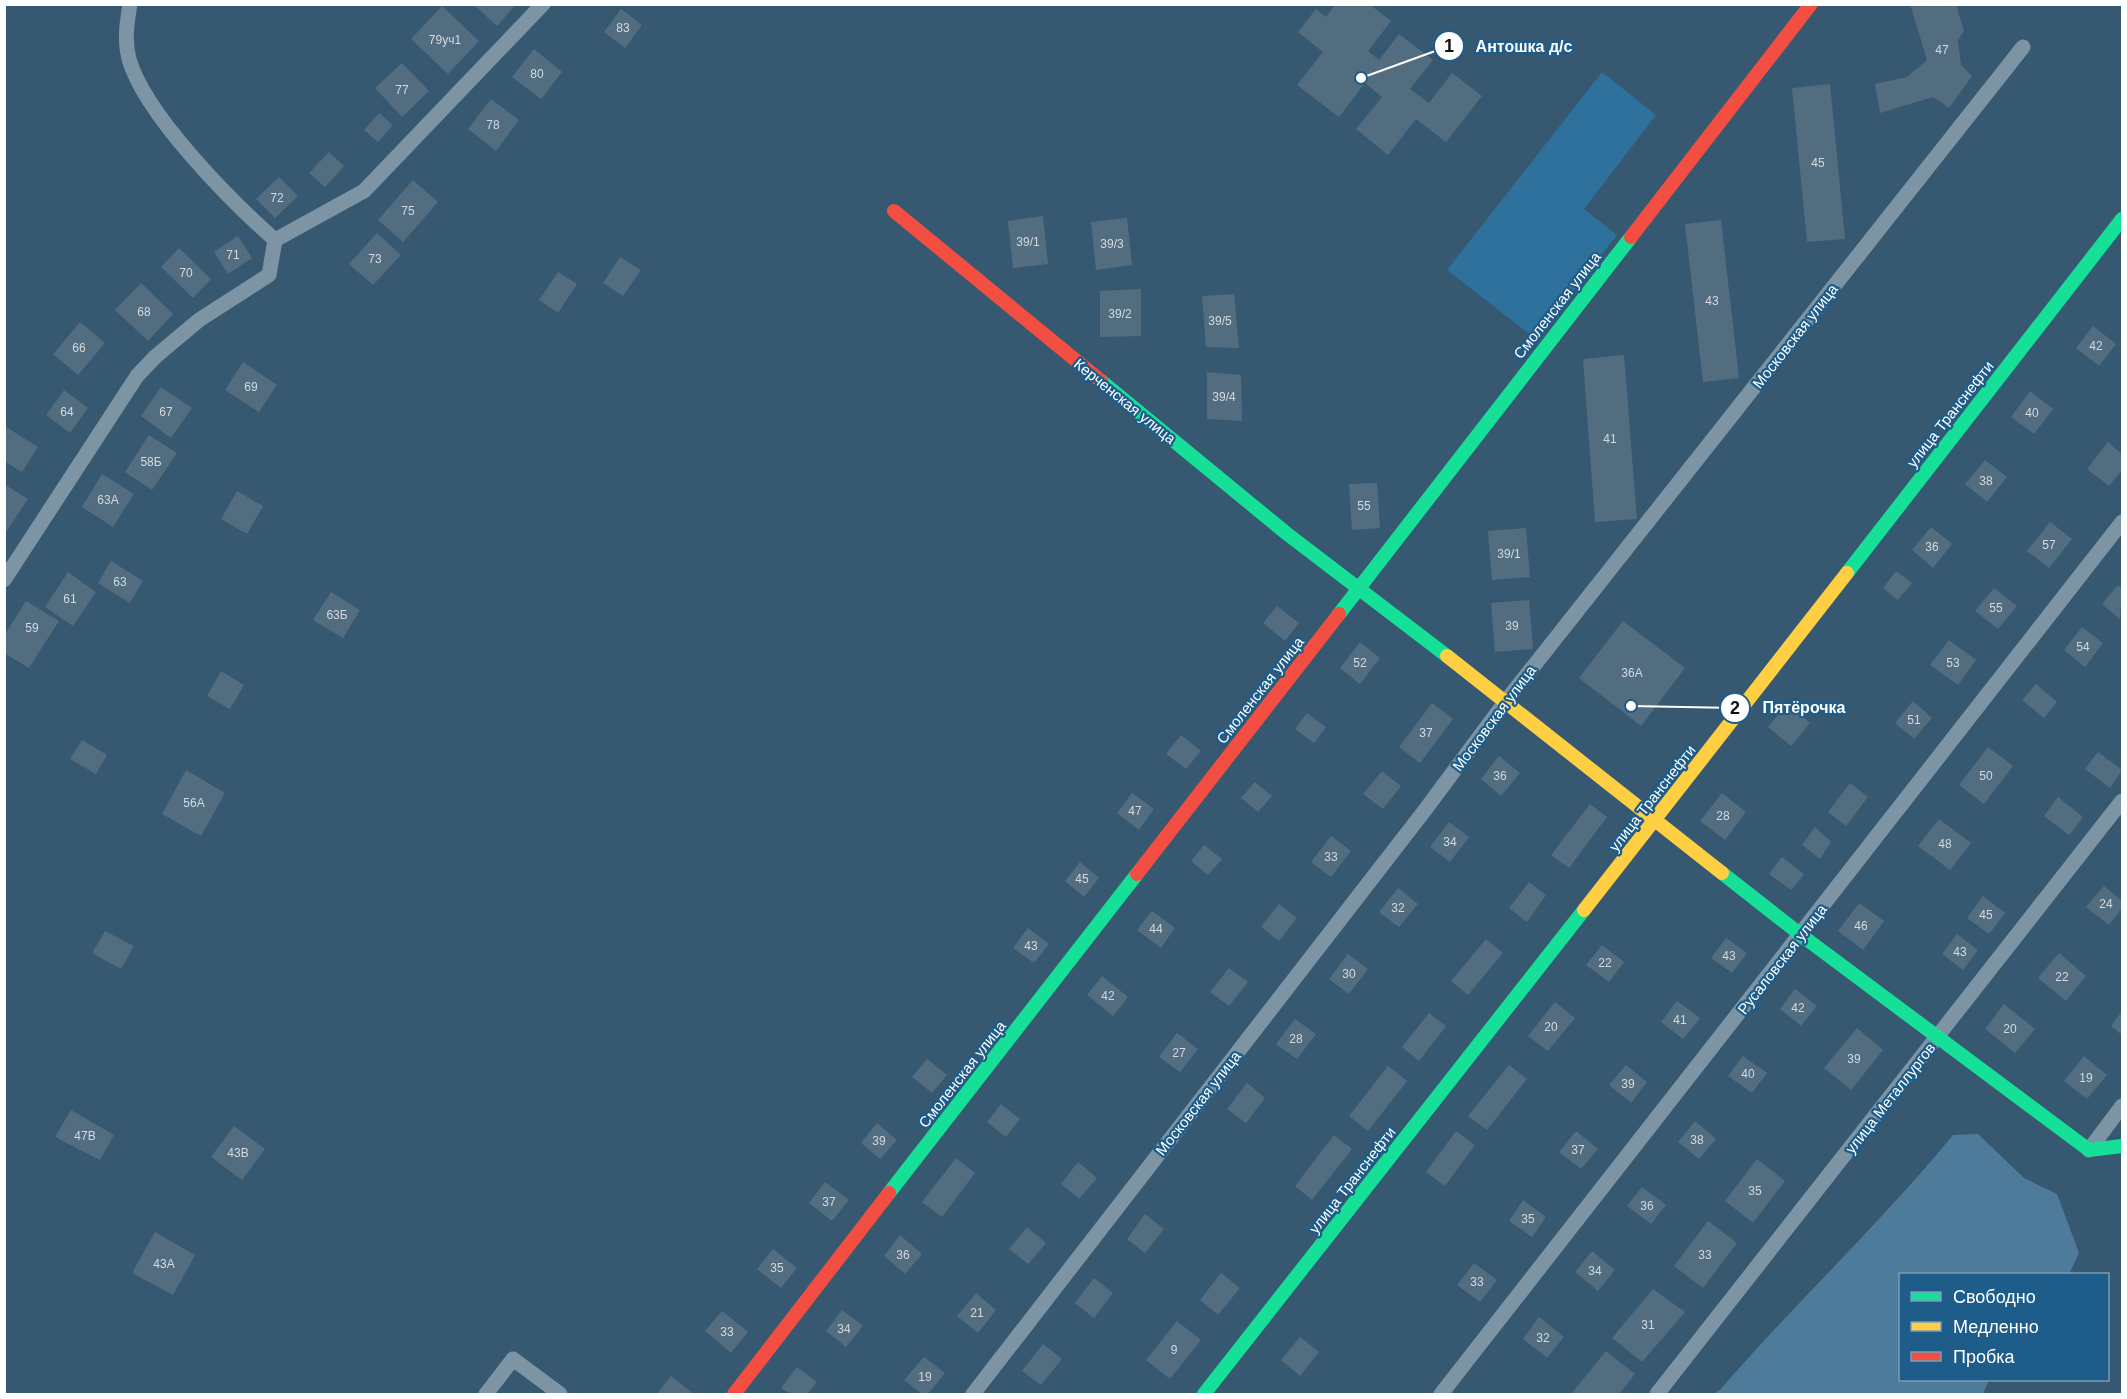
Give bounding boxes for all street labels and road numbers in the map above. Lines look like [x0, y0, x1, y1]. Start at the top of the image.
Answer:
street label: Смоленская улица [1510, 248, 1604, 362]
street label: Московская улица [1749, 280, 1841, 392]
street label: Керченская улица [1071, 355, 1180, 448]
street label: улица Транснефти [1903, 358, 1997, 470]
street label: Смоленская улица [1213, 633, 1307, 747]
street label: Московская улица [1449, 661, 1540, 774]
street label: улица Транснефти [1605, 742, 1699, 854]
street label: Русаловская улица [1734, 900, 1831, 1017]
street label: Смоленская улица [915, 1017, 1009, 1131]
street label: улица Металлургов [1842, 1039, 1938, 1157]
street label: Московская улица [1152, 1047, 1244, 1159]
street label: улица Транснефти [1305, 1124, 1399, 1236]

